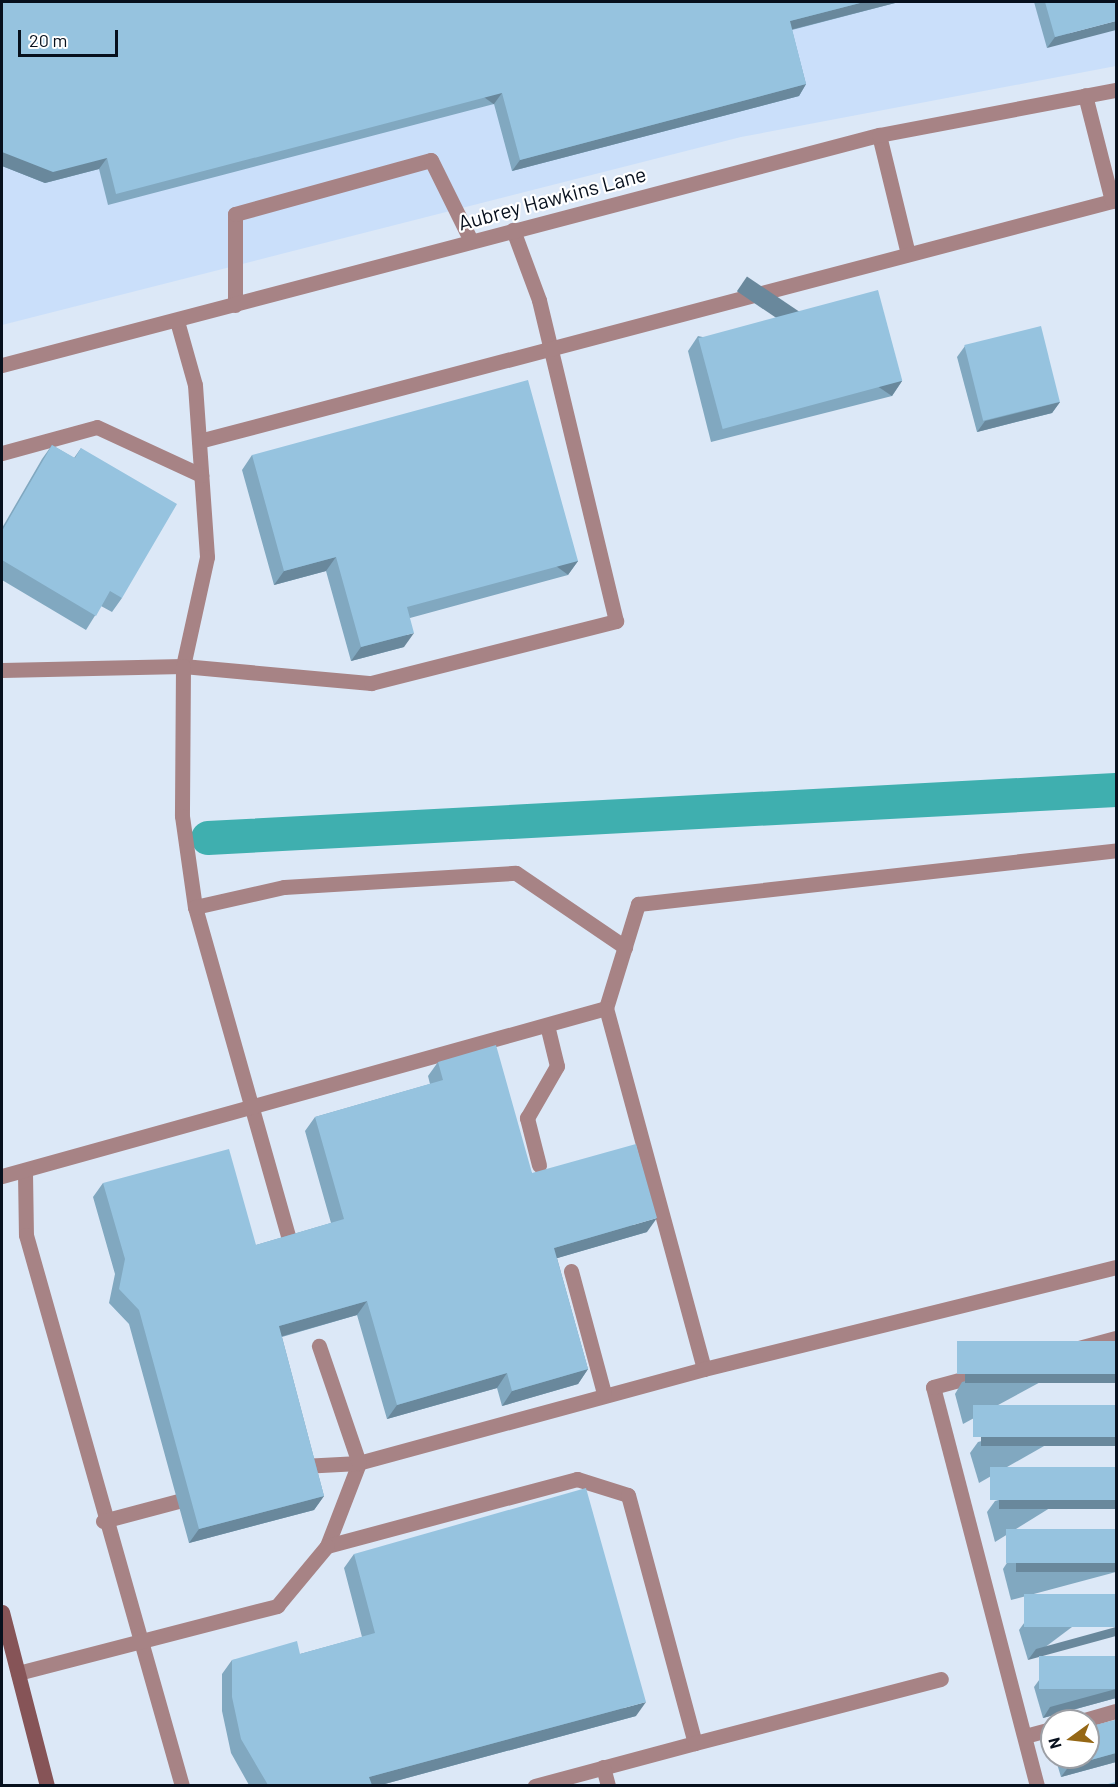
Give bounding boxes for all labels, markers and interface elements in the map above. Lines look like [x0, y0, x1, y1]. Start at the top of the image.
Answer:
scale bar [21, 18, 122, 56]
text: 20 m [29, 29, 67, 51]
street label: Aubrey Hawkins Lane [455, 161, 649, 235]
north arrow [1040, 1709, 1100, 1769]
text: N [1044, 1736, 1065, 1751]

